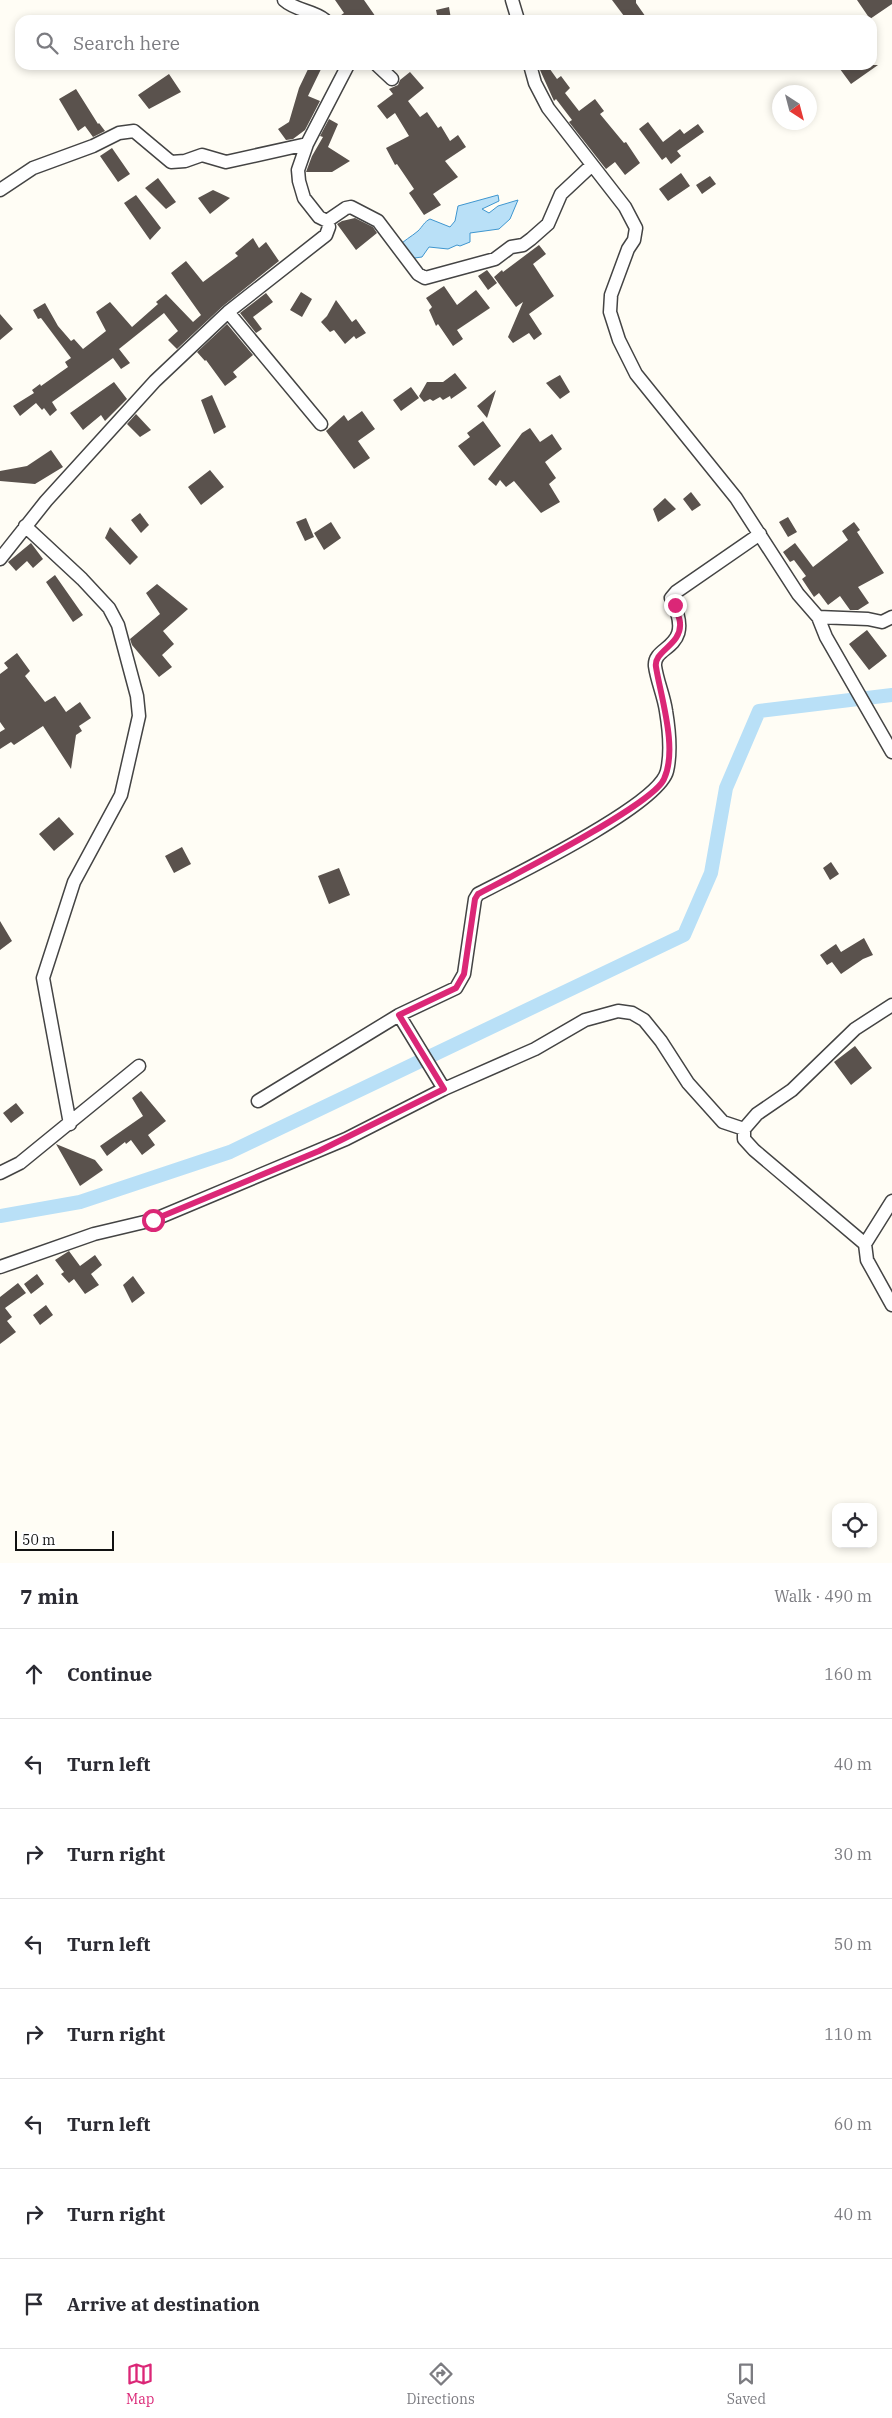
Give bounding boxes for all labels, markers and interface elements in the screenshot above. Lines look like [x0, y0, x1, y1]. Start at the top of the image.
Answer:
search box [15, 15, 877, 70]
icon: search [33, 29, 61, 57]
text: Search here [73, 31, 180, 55]
north arrow [772, 85, 817, 130]
route end [664, 594, 687, 617]
route start [142, 1209, 165, 1232]
map controls [832, 1503, 877, 1548]
button: locate [832, 1503, 877, 1548]
scale bar [15, 1528, 114, 1551]
text: 50 m [22, 1531, 55, 1549]
text: 7 min [20, 1582, 79, 1610]
text: Walk · 490 m [774, 1586, 872, 1606]
icon: ahead [20, 1660, 48, 1688]
text: Continue [67, 1662, 152, 1686]
text: 160 m [824, 1664, 872, 1684]
icon: left [20, 1750, 48, 1778]
text: Turn left [67, 1752, 150, 1776]
text: 40 m [834, 1754, 872, 1774]
icon: right [20, 1840, 48, 1868]
text: Turn right [67, 1842, 165, 1866]
text: 30 m [834, 1844, 872, 1864]
icon: left [20, 1930, 48, 1958]
text: Turn left [67, 1932, 150, 1956]
text: 50 m [834, 1934, 872, 1954]
icon: right [20, 2020, 48, 2048]
text: Turn right [67, 2022, 165, 2046]
text: 110 m [824, 2024, 872, 2044]
icon: left [20, 2110, 48, 2138]
text: Turn left [67, 2112, 150, 2136]
text: 60 m [834, 2114, 872, 2134]
icon: right [20, 2200, 48, 2228]
text: Turn right [67, 2202, 165, 2226]
text: 40 m [834, 2204, 872, 2224]
icon: arrive [20, 2290, 48, 2318]
text: Arrive at destination [67, 2292, 260, 2316]
tab: Map [126, 2360, 154, 2408]
tab: Directions [406, 2360, 475, 2408]
tab: Saved [727, 2360, 766, 2408]

